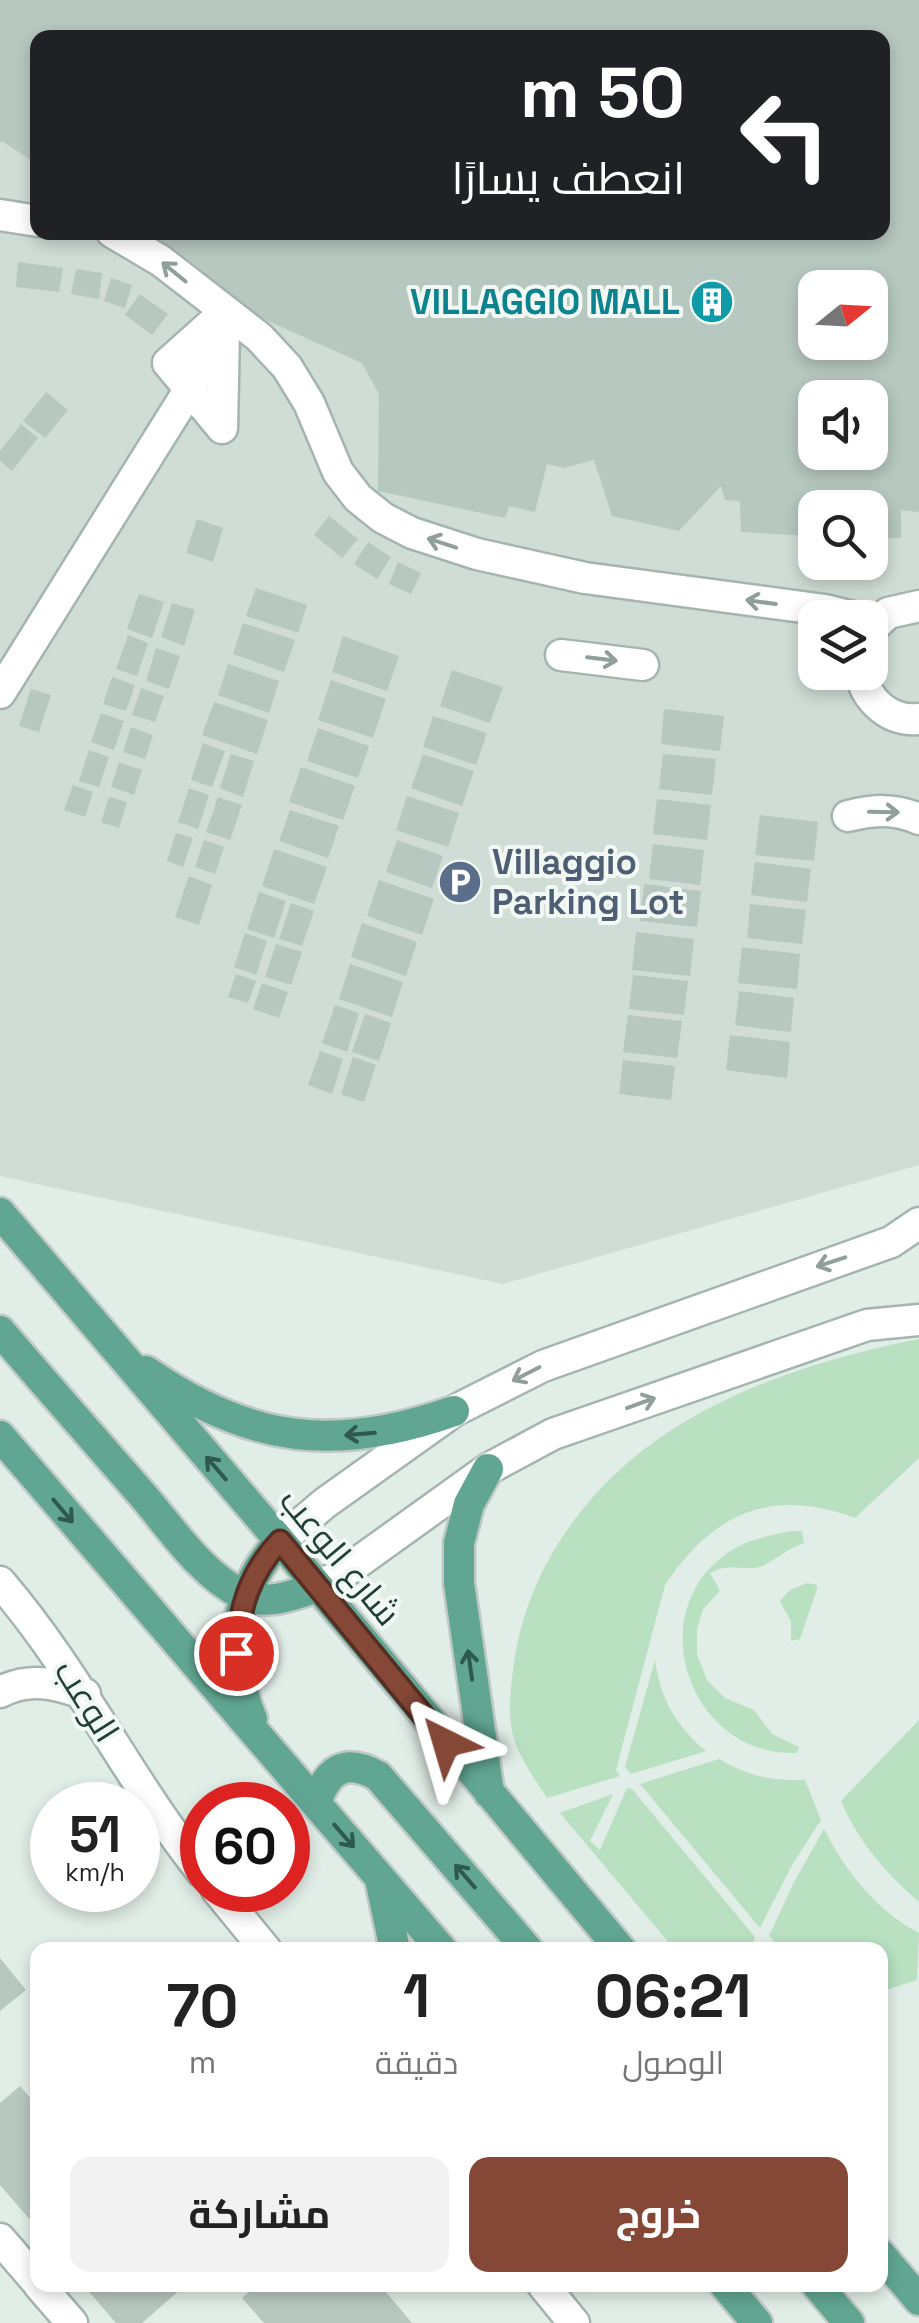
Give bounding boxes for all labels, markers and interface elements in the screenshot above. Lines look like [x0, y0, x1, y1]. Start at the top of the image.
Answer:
text: 50 m [520, 48, 685, 137]
icon: left [720, 70, 850, 200]
text: انعطف يسارًا [452, 150, 685, 207]
one-way arrow [161, 261, 187, 283]
north arrow [798, 270, 888, 360]
map controls [798, 270, 888, 690]
building icon: VILLAGGIO MALL [689, 279, 735, 325]
place label: VILLAGGIO MALL [410, 280, 680, 324]
button: sound [798, 380, 888, 470]
button: search [798, 490, 888, 580]
one-way arrow [427, 533, 458, 551]
one-way arrow [745, 592, 778, 611]
button: layers [798, 600, 888, 690]
one-way arrow [586, 650, 618, 669]
one-way arrow [867, 802, 900, 822]
place label: Villaggio Parking Lot [492, 840, 685, 924]
parking icon: Villaggio Parking Lot [437, 859, 483, 905]
one-way arrow [815, 1255, 847, 1273]
one-way arrow [511, 1365, 541, 1384]
one-way arrow [625, 1392, 657, 1410]
one-way arrow [345, 1425, 377, 1444]
one-way arrow [205, 1455, 227, 1481]
street label: شارع الوعب [269, 1480, 410, 1635]
one-way arrow [51, 1497, 73, 1523]
pin [194, 1611, 279, 1696]
icon: arrive [209, 1626, 264, 1681]
one-way arrow [460, 1649, 478, 1681]
street label: الوعب [45, 1652, 129, 1750]
position arrow [394, 1691, 498, 1795]
speed limit sign: 60 [180, 1782, 310, 1912]
text: 51 [69, 1803, 121, 1867]
one-way arrow [333, 1822, 355, 1848]
text: km/h [65, 1856, 125, 1888]
one-way arrow [453, 1864, 476, 1889]
text: 1 [403, 1958, 430, 2035]
text: 06:21 [595, 1958, 751, 2035]
text: 70 [167, 1968, 238, 2045]
text: m [189, 2042, 216, 2082]
text: دقيقة [375, 2043, 458, 2083]
text: الوصول [622, 2043, 724, 2083]
button: مشاركة [70, 2157, 449, 2272]
button: خروج [469, 2157, 848, 2272]

